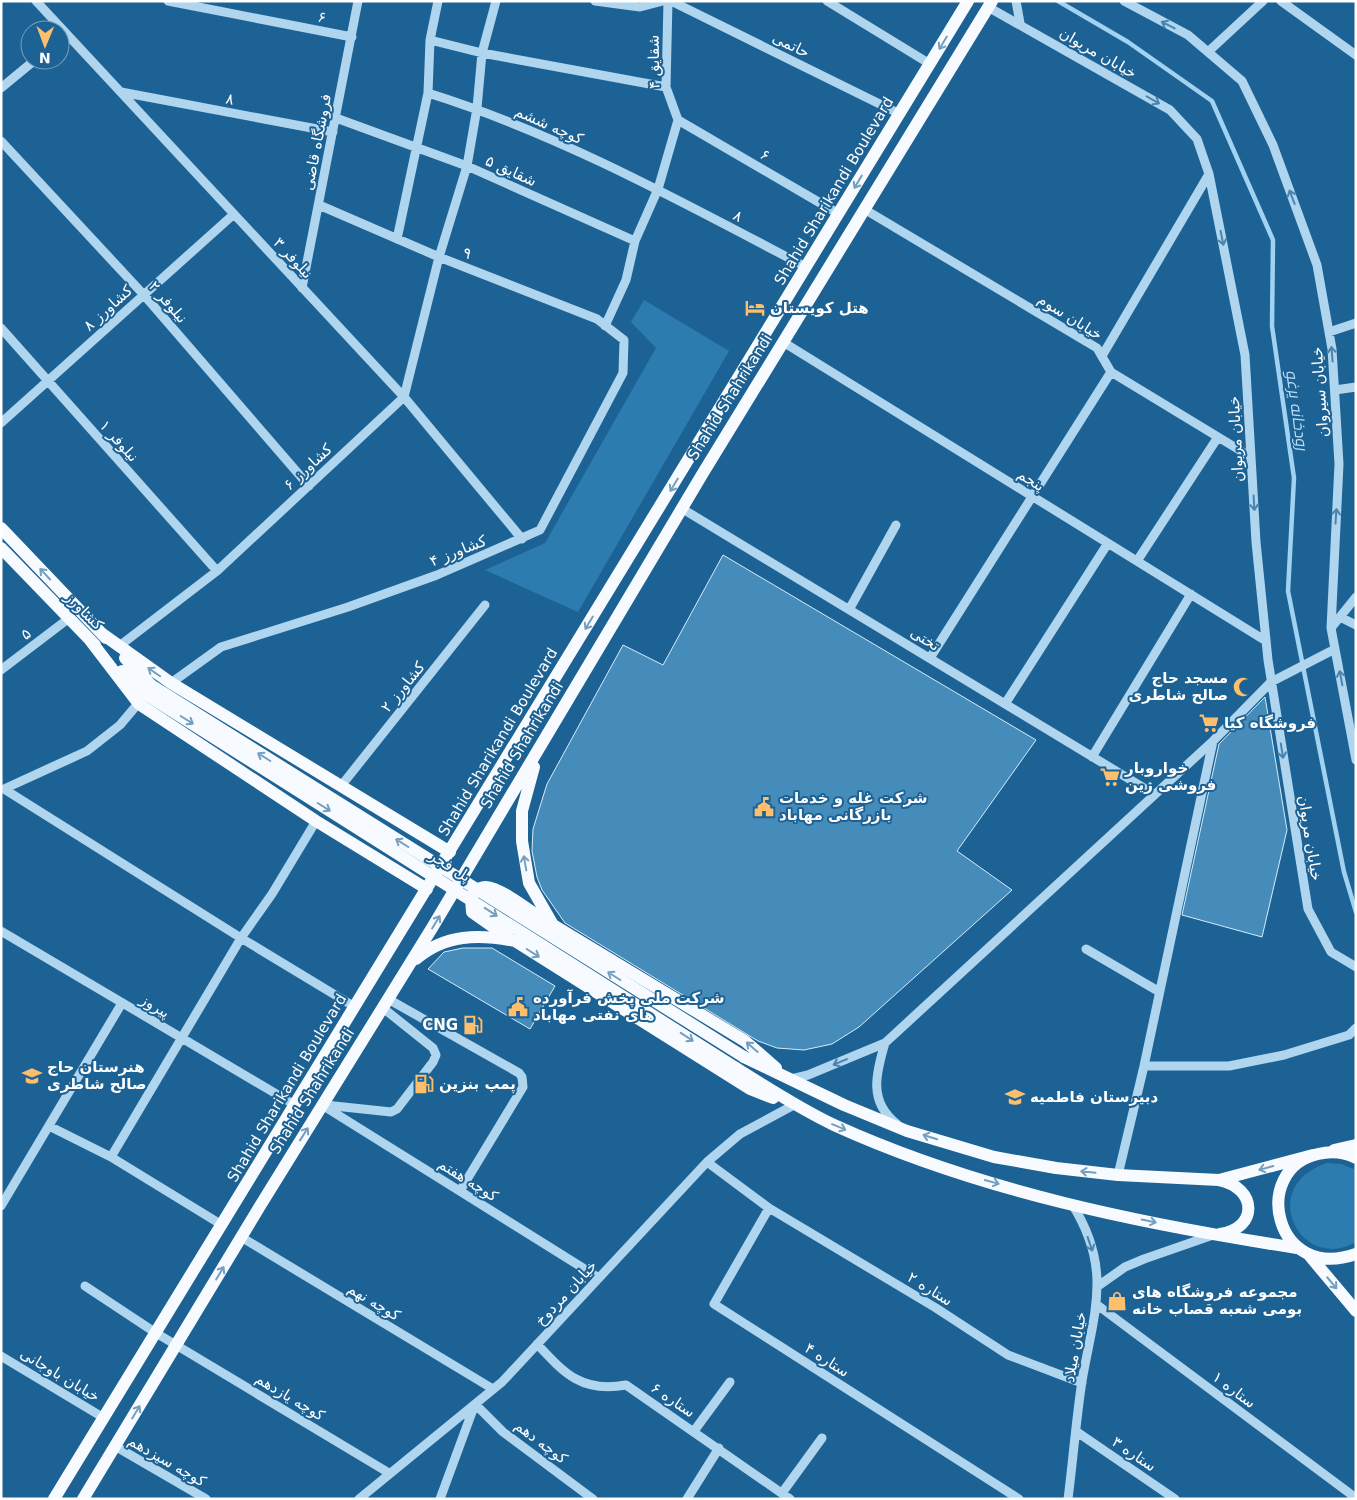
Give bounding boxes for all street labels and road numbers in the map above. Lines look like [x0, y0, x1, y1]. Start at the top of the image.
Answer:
street label: ۶ [316, 7, 328, 27]
street label: خیابان مریوان [1056, 24, 1140, 82]
street label: حاتمی [769, 28, 813, 62]
street label: شقایق ۴ [645, 35, 663, 89]
street label: ۸ [224, 89, 236, 109]
street label: فروشگاه قاضی [299, 92, 335, 192]
street label: Shahid Sharikandi Boulevard [771, 94, 897, 288]
street label: کوچه ششم [512, 102, 587, 148]
street label: ۶ [757, 145, 773, 165]
street label: شقایق ۵ [483, 152, 539, 190]
street label: ۸ [730, 206, 746, 226]
street label: نیلوفر ۳ [269, 234, 317, 282]
street label: ۹ [460, 243, 474, 263]
street label: نیلوفر ۲ [145, 277, 191, 327]
street label: کشاورز ۸ [80, 281, 137, 335]
street label: خیابان سوم [1034, 290, 1106, 344]
street label: Shahid Shahrikandi [684, 331, 776, 463]
street label: خیابان سیروان [1308, 346, 1332, 438]
street label: خیابان مریوان [1225, 395, 1247, 483]
street label: نیلوفر ۱ [96, 417, 142, 465]
street label: کشاورز ۶ [280, 439, 337, 494]
street label: پنجم [1014, 465, 1048, 496]
street label: کشاورز ۴ [427, 531, 490, 571]
street label: کشاورز [60, 587, 108, 635]
street label: تختی [907, 623, 943, 655]
street label: ۵ [17, 624, 35, 644]
street label: Shahid Sharikandi Boulevard [435, 645, 561, 839]
street label: کشاورز ۲ [377, 657, 429, 716]
street label: Shahid Shahrikandi [477, 678, 567, 812]
street label: خیابان مریوان [1294, 794, 1326, 882]
street label: پل فجر [425, 846, 474, 887]
street label: پیروز [136, 990, 173, 1023]
street label: Shahid Sharikandi Boulevard [224, 991, 350, 1185]
street label: Shahid Shahrikandi [266, 1025, 358, 1157]
street label: کوچه هفتم [435, 1155, 502, 1206]
street label: خیابان مردوخ [531, 1257, 601, 1329]
street label: ستاره ۲ [904, 1268, 956, 1310]
street label: کوچه نهم [344, 1279, 404, 1325]
street label: خیابان میلاد [1060, 1310, 1090, 1384]
street label: ستاره ۴ [801, 1339, 853, 1381]
street label: خیابان باوجانی [17, 1344, 103, 1406]
street label: ستاره ۱ [1209, 1368, 1259, 1412]
street label: کوچه یازدهم [252, 1369, 329, 1425]
street label: ستاره ۶ [647, 1379, 699, 1421]
street label: کوچه دهم [511, 1416, 572, 1468]
street label: کوچه سیزدهم [125, 1431, 210, 1491]
street label: ستاره ۳ [1108, 1433, 1160, 1475]

